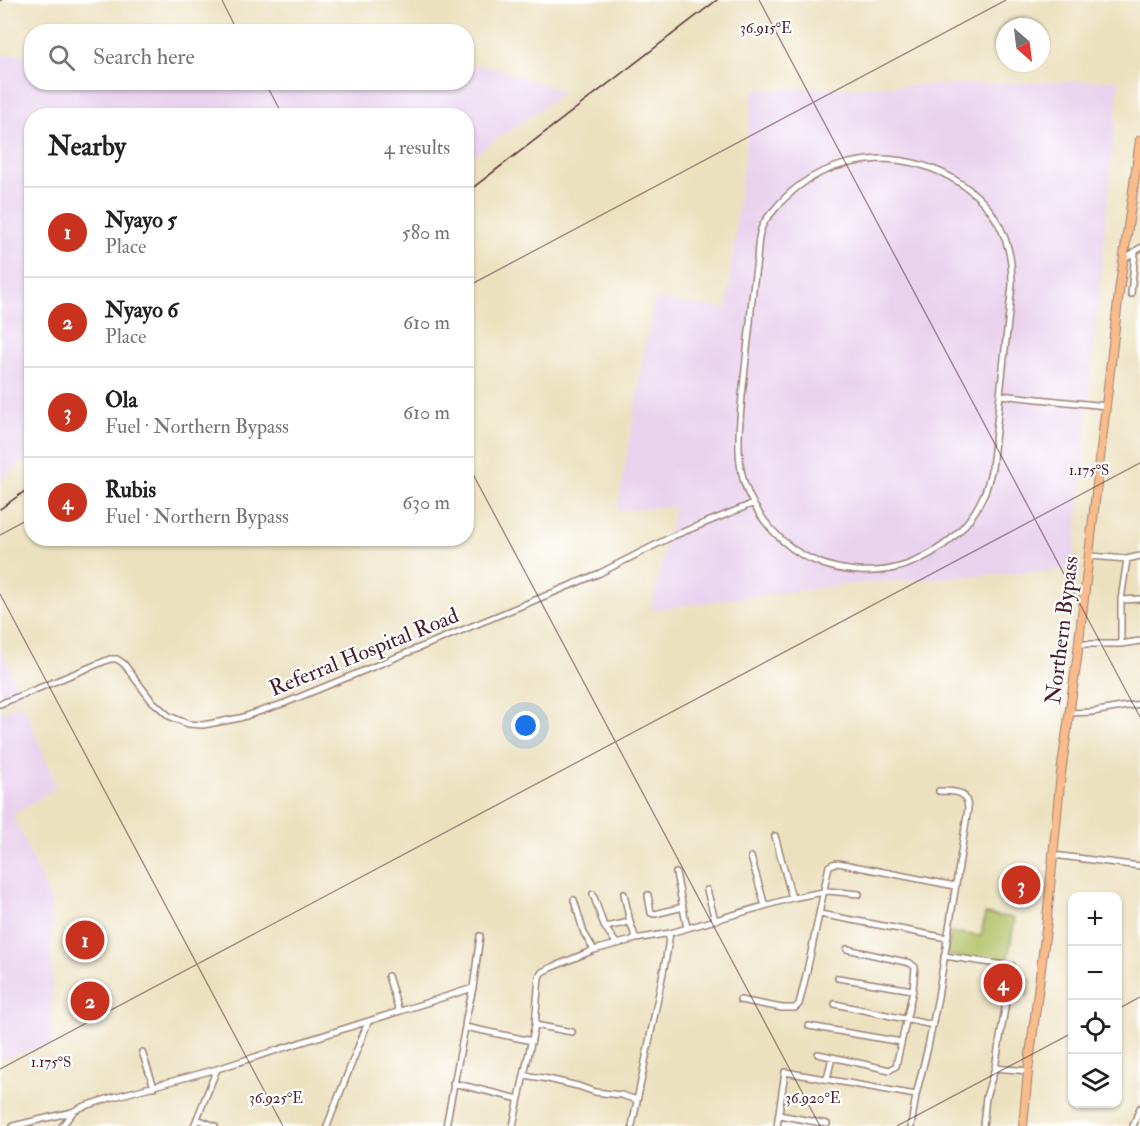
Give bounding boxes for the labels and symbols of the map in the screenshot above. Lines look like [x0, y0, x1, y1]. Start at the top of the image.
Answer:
north arrow [996, 18, 1050, 72]
text: 36.915°E [740, 19, 792, 38]
text: 1.175°S [1069, 461, 1109, 480]
street label: Northern Bypass [1039, 554, 1086, 706]
street label: Referral Hospital Road [265, 601, 463, 704]
your location [511, 711, 540, 740]
pin: 3 [1002, 862, 1040, 908]
pin: 1 [66, 918, 104, 962]
pin: 4 [984, 960, 1022, 1006]
pin: 2 [70, 978, 110, 1024]
text: 1.175°S [31, 1053, 71, 1072]
text: 36.925°E [249, 1089, 303, 1108]
text: 36.920°E [785, 1089, 841, 1108]

